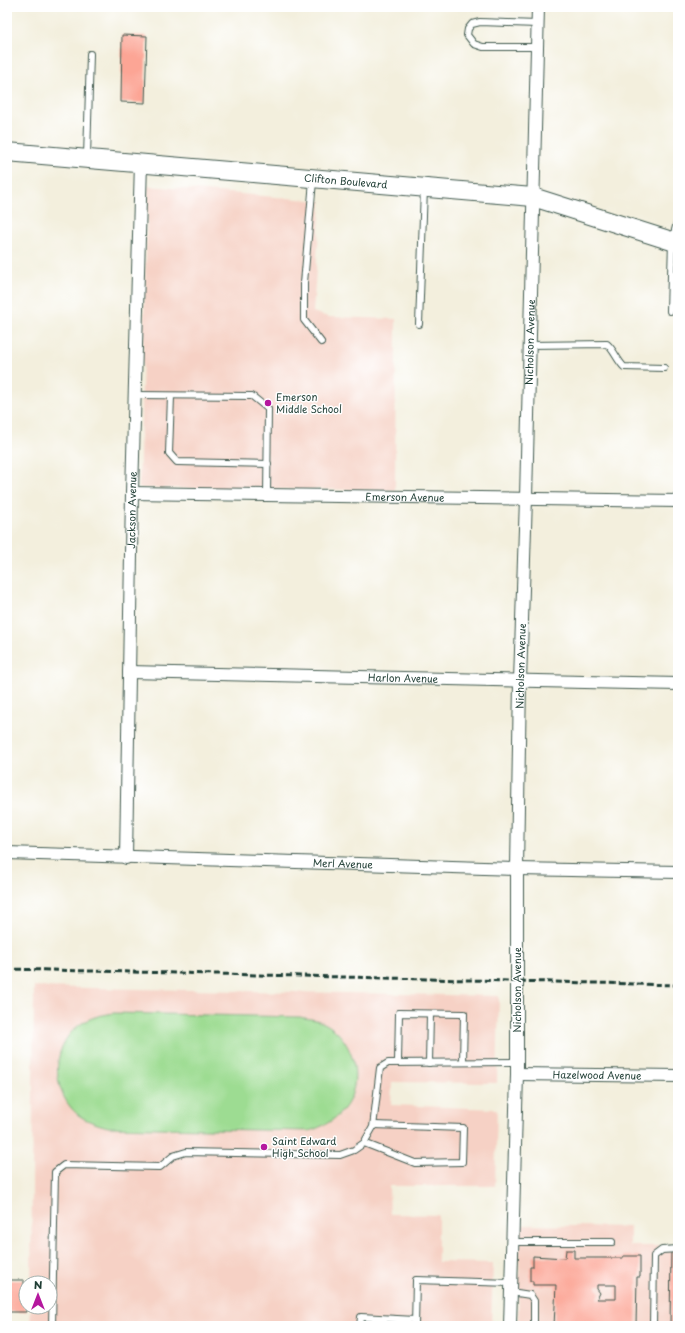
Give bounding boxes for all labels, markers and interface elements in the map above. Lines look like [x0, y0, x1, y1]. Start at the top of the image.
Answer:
street label: Clifton Boulevard [304, 169, 388, 192]
street label: Nicholson Avenue [521, 299, 538, 385]
place label: Emerson Middle School [276, 389, 342, 416]
marker: Emerson Middle School [263, 398, 273, 408]
street label: Jackson Avenue [123, 471, 140, 549]
street label: Emerson Avenue [365, 488, 445, 505]
street label: Nicholson Avenue [512, 623, 529, 709]
street label: Harlon Avenue [368, 669, 439, 686]
street label: Merl Avenue [313, 855, 374, 871]
street label: Nicholson Avenue [509, 947, 524, 1033]
street label: Hazelwood Avenue [552, 1066, 642, 1083]
place label: Saint Edward High School [272, 1133, 336, 1160]
marker: Saint Edward High School [259, 1142, 269, 1152]
north arrow [18, 1275, 58, 1315]
text: N [34, 1276, 43, 1293]

